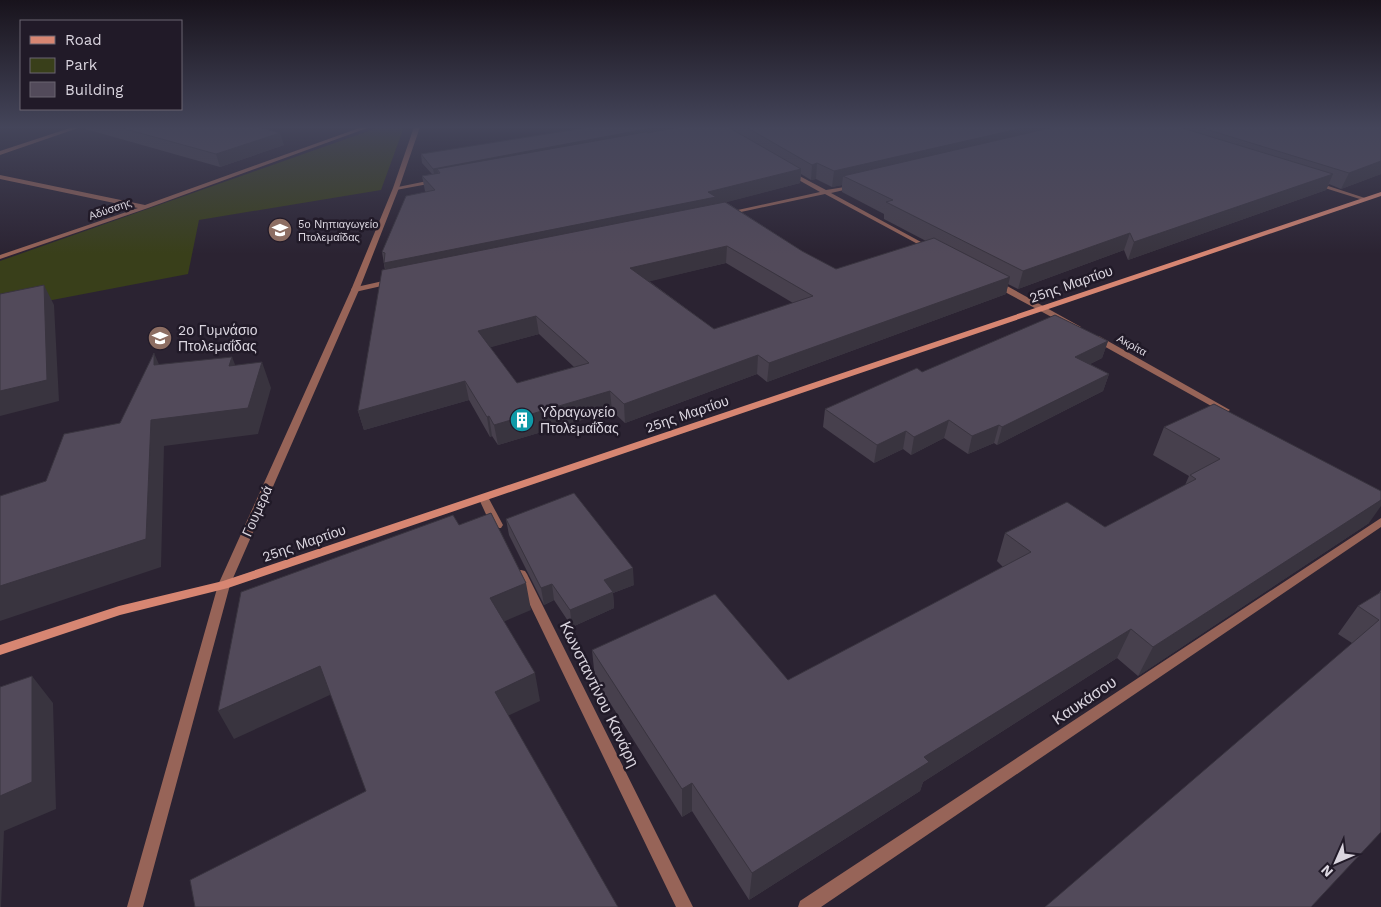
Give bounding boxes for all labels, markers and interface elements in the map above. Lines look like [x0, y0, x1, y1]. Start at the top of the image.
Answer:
legend [20, 20, 182, 110]
text: Road [65, 31, 102, 49]
text: Park [65, 56, 98, 74]
text: Building [65, 81, 123, 99]
street label: Αδύσσης [87, 196, 133, 223]
school or university icon: 5ο Νηπιαγωγείο Πτολεμαΐδας [267, 217, 293, 243]
place label: 5ο Νηπιαγωγείο Πτολεμαΐδας [298, 218, 378, 244]
street label: 25ης Μαρτίου [1027, 262, 1115, 306]
place label: 2ο Γυμνάσιο Πτολεμαΐδας [178, 322, 258, 354]
school or university icon: 2ο Γυμνάσιο Πτολεμαΐδας [147, 325, 173, 351]
street label: Ακρίτα [1115, 332, 1149, 359]
street label: 25ης Μαρτίου [643, 392, 731, 436]
place label: Υδραγωγείο Πτολεμαΐδας [540, 404, 619, 436]
building icon: Υδραγωγείο Πτολεμαΐδας [509, 407, 535, 433]
street label: Γουμερά [239, 483, 275, 539]
street label: 25ης Μαρτίου [260, 521, 348, 565]
street label: Κωνσταντίνου Κανάρη [556, 618, 643, 770]
street label: Καυκάσου [1049, 672, 1120, 729]
north arrow [1311, 837, 1361, 887]
text: N [1317, 862, 1336, 881]

